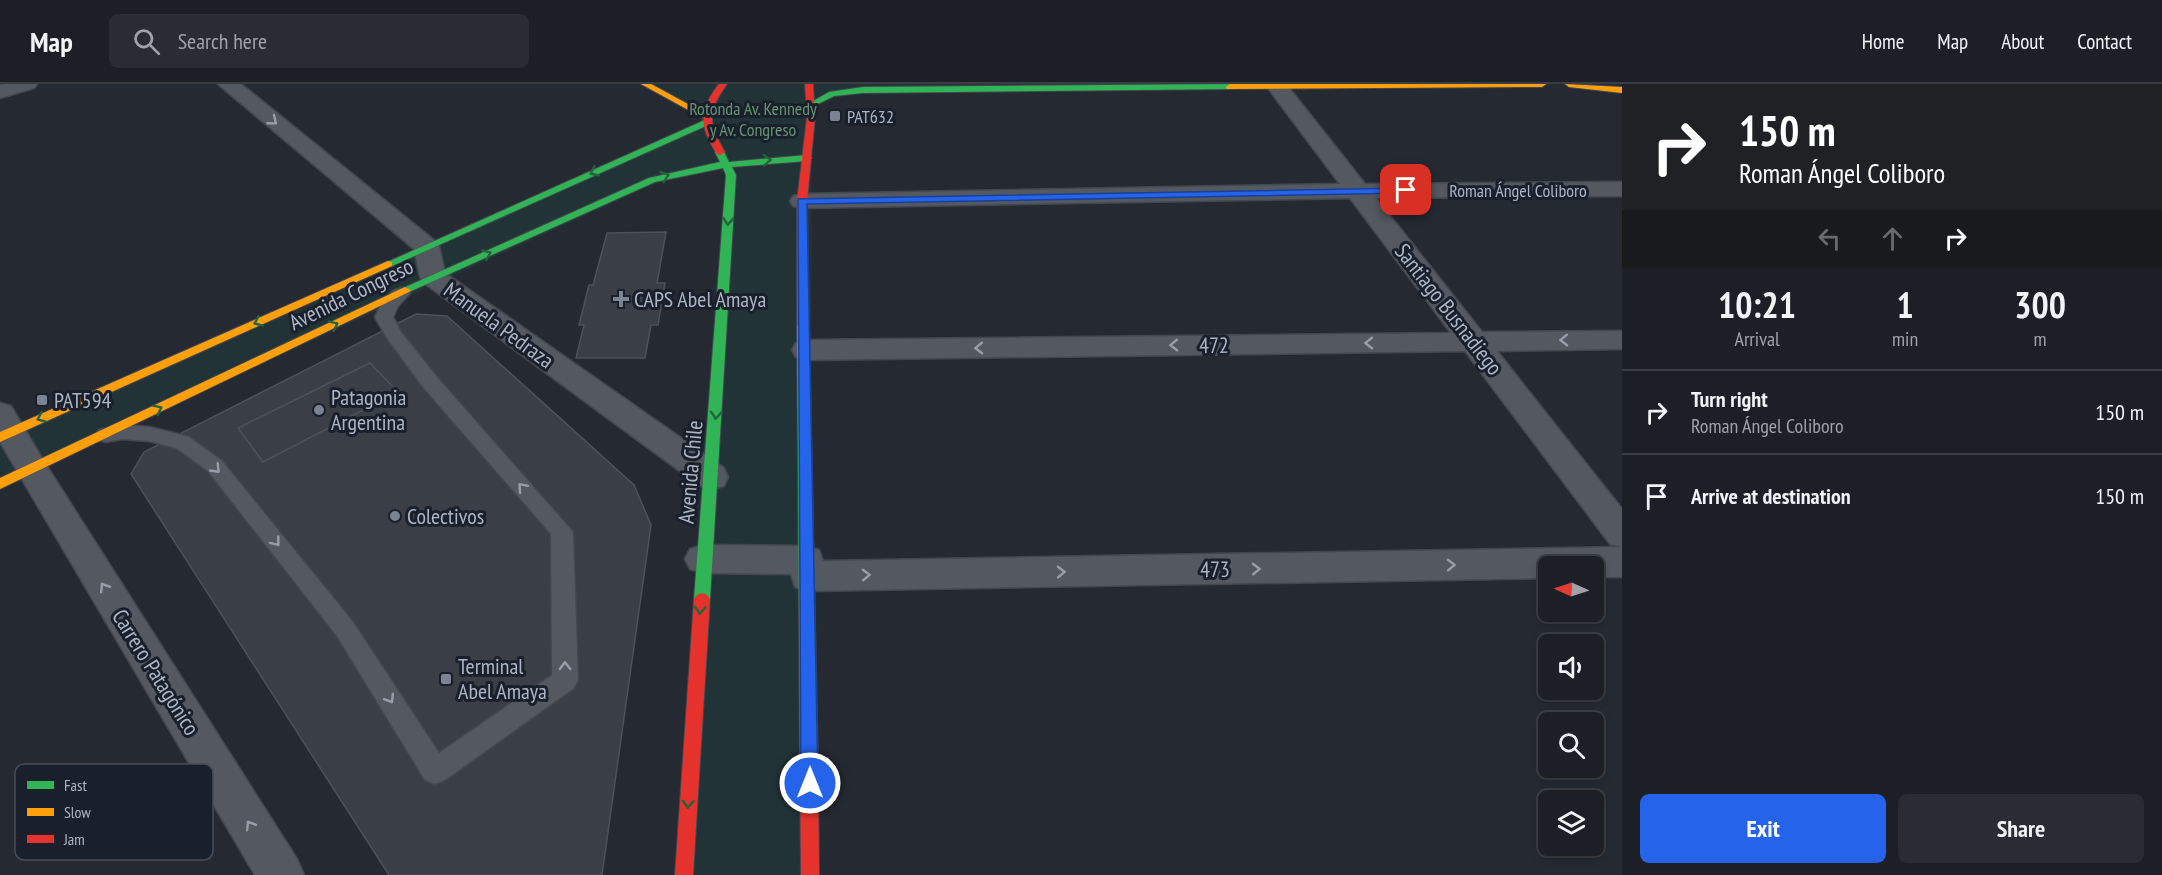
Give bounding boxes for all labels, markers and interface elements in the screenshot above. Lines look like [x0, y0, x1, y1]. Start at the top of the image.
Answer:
search box [109, 14, 529, 68]
text: Map [30, 23, 73, 60]
icon: search [130, 25, 163, 58]
text: Search here [178, 27, 267, 55]
text: Home [1862, 28, 1904, 55]
text: Map [1937, 28, 1968, 55]
text: About [2001, 28, 2044, 55]
text: Contact [2077, 28, 2132, 55]
park label: Rotonda Av. Kennedy y Av. Congreso [689, 97, 817, 141]
text: 150 m [1739, 103, 1836, 158]
place label: PAT632 [847, 105, 894, 128]
icon: right [1640, 108, 1718, 186]
marker: PAT632 [828, 109, 842, 123]
one-way arrow [266, 114, 277, 125]
one-way arrow [763, 154, 772, 167]
text: Roman Ángel Coliboro [1739, 156, 1945, 190]
pin [1380, 164, 1431, 215]
one-way arrow [590, 165, 601, 177]
one-way arrow [660, 170, 670, 183]
icon: arrive [1389, 173, 1422, 206]
street label: Roman Ángel Coliboro [1449, 179, 1587, 202]
one-way arrow [722, 216, 735, 225]
icon: left [1813, 222, 1846, 255]
icon: ahead [1876, 222, 1909, 255]
icon: right [1939, 222, 1972, 255]
street label: Santiago Busnadiego [1389, 238, 1509, 380]
one-way arrow [480, 249, 491, 261]
street label: Avenida Congreso [284, 252, 418, 336]
street label: Manuela Pedraza [439, 276, 559, 374]
text: 10:21 [1718, 281, 1796, 328]
text: 1 [1896, 281, 1914, 328]
text: 300 [2014, 281, 2066, 328]
place label: CAPS Abel Amaya [634, 285, 766, 313]
marker: CAPS Abel Amaya [612, 290, 630, 308]
one-way arrow [253, 314, 264, 326]
one-way arrow [328, 320, 339, 332]
text: Arrival [1734, 326, 1780, 352]
text: min [1892, 326, 1918, 352]
text: m [2034, 326, 2047, 352]
street label: 472 [1199, 331, 1229, 359]
one-way arrow [1559, 334, 1568, 346]
one-way arrow [1364, 336, 1373, 349]
one-way arrow [1169, 339, 1178, 351]
one-way arrow [974, 342, 983, 354]
place label: Patagonia Argentina [331, 383, 406, 436]
text: Turn right [1691, 385, 1768, 413]
place label: PAT594 [54, 386, 112, 414]
marker: PAT594 [35, 393, 49, 407]
icon: right [1640, 396, 1673, 429]
text: 150 m [2095, 398, 2144, 426]
marker: Patagonia Argentina [312, 403, 326, 417]
one-way arrow [152, 405, 163, 417]
one-way arrow [37, 411, 48, 423]
one-way arrow [709, 411, 722, 420]
text: Roman Ángel Coliboro [1691, 413, 1844, 439]
street label: Avenida Chile [672, 419, 708, 525]
one-way arrow [209, 463, 220, 473]
icon: arrive [1640, 480, 1673, 513]
text: Arrive at destination [1691, 482, 1851, 510]
text: 150 m [2095, 482, 2144, 510]
one-way arrow [518, 483, 529, 493]
place label: Colectivos [407, 502, 484, 530]
marker: Colectivos [388, 509, 402, 523]
one-way arrow [268, 535, 279, 546]
street label: 473 [1200, 555, 1230, 583]
north arrow [1538, 556, 1604, 622]
map controls [1538, 556, 1604, 856]
one-way arrow [1447, 559, 1456, 571]
one-way arrow [1252, 562, 1261, 575]
one-way arrow [1057, 566, 1066, 578]
one-way arrow [862, 569, 871, 582]
one-way arrow [100, 583, 112, 593]
street label: Carrero Patagónico [106, 604, 206, 740]
one-way arrow [693, 605, 706, 614]
button: sound [1538, 634, 1604, 700]
place label: Terminal Abel Amaya [458, 652, 547, 705]
one-way arrow [559, 662, 571, 671]
marker: Terminal Abel Amaya [439, 672, 453, 686]
one-way arrow [382, 693, 393, 704]
button: search [1538, 712, 1604, 778]
position arrow [778, 751, 842, 815]
legend [15, 764, 213, 860]
text: Fast [64, 775, 87, 795]
button: layers [1538, 790, 1604, 856]
button: Exit [1640, 794, 1886, 863]
button: Share [1898, 794, 2144, 863]
one-way arrow [681, 800, 694, 809]
text: Slow [64, 802, 91, 822]
one-way arrow [246, 821, 258, 831]
text: Jam [63, 829, 85, 849]

